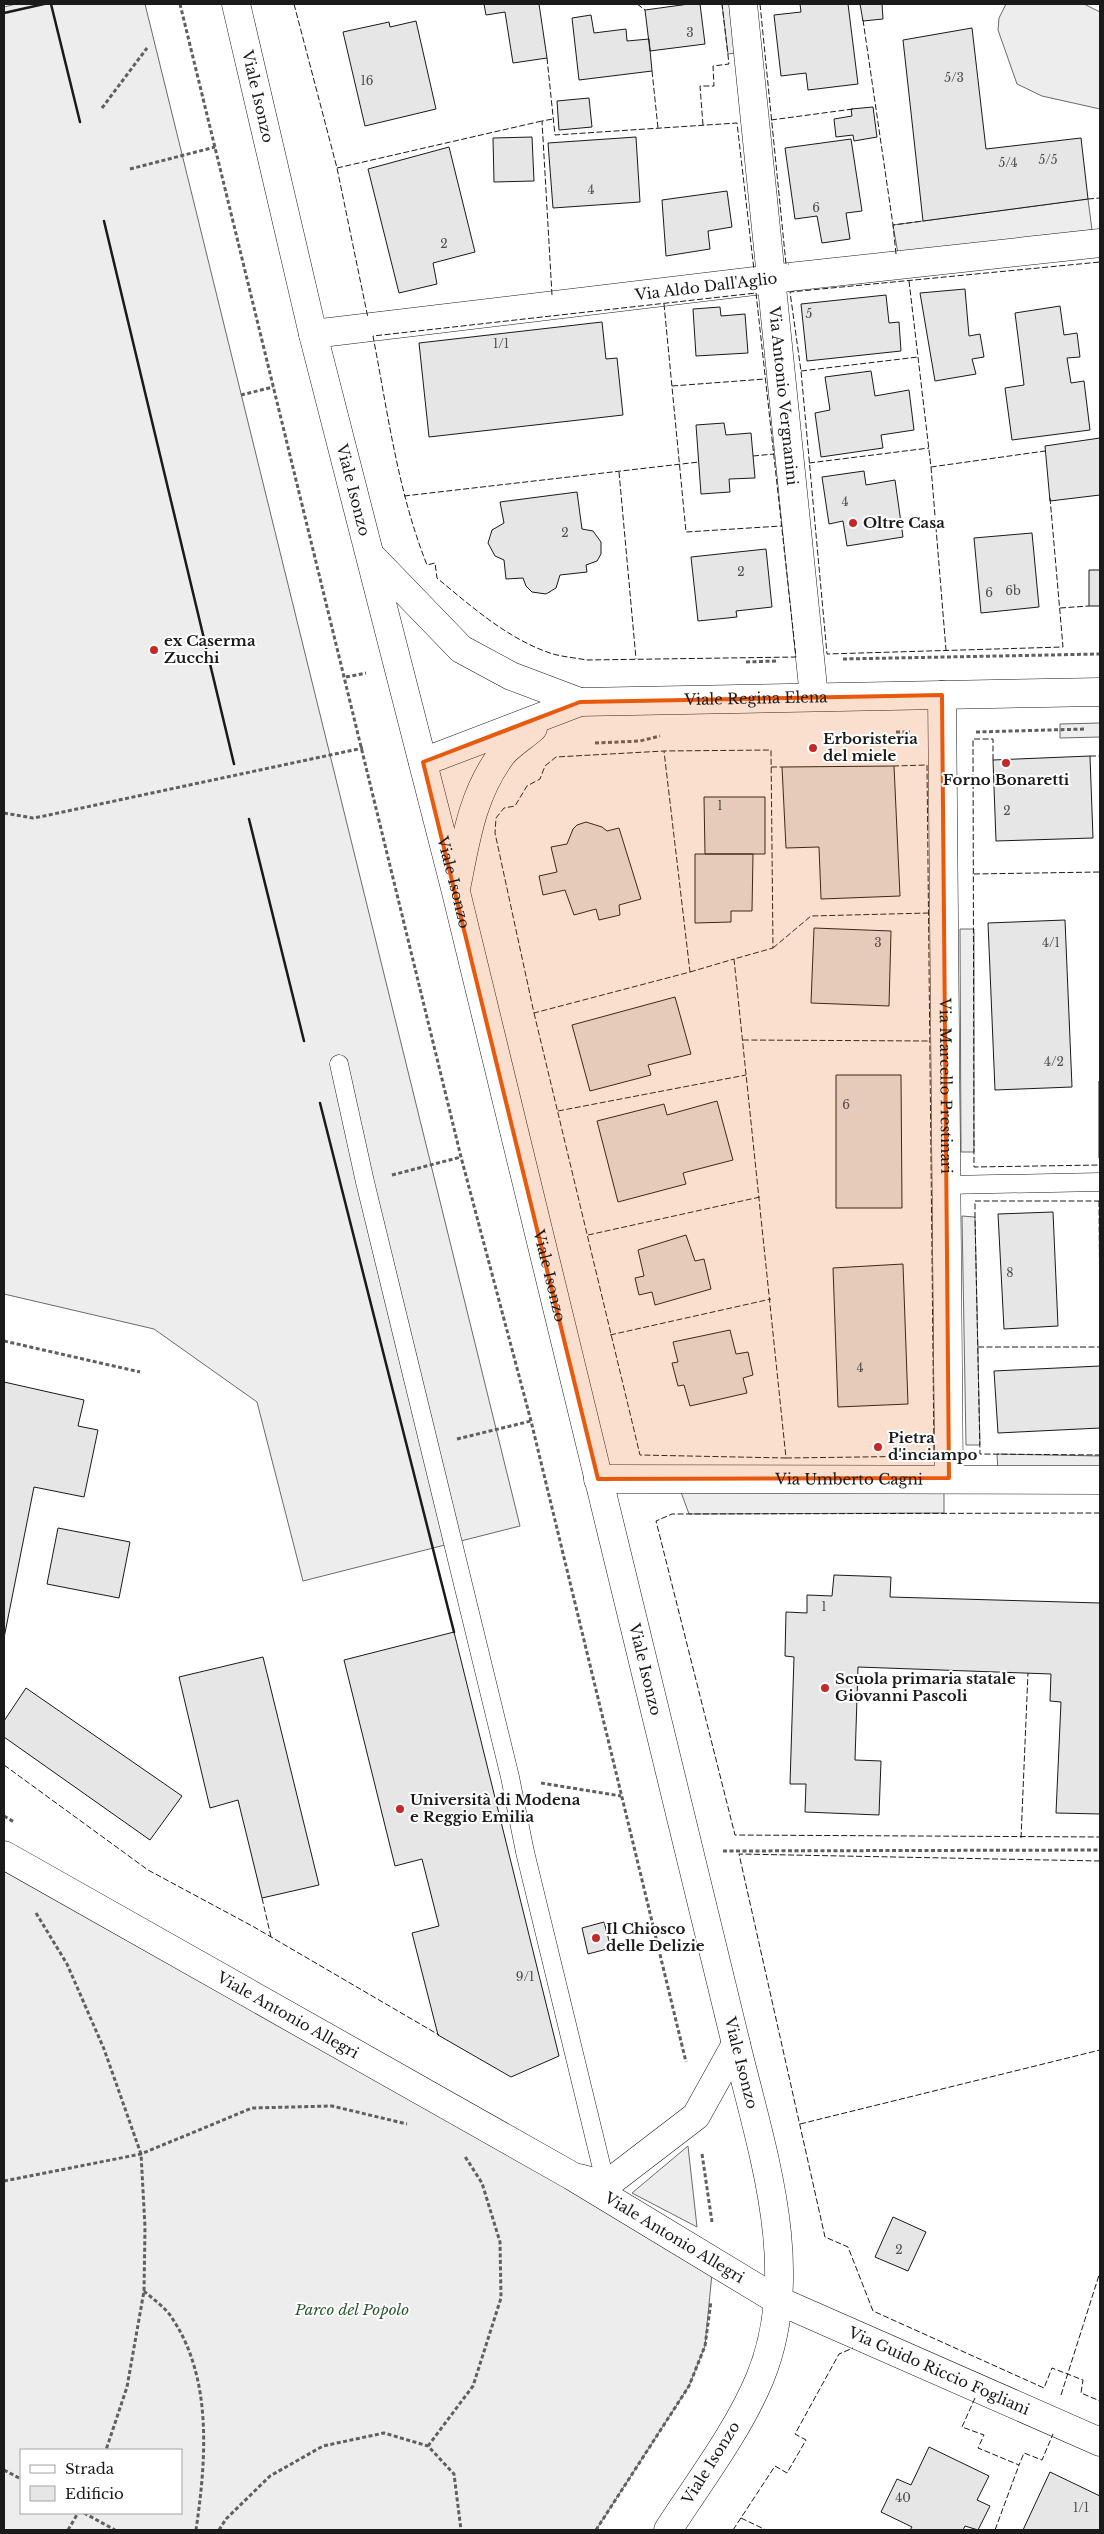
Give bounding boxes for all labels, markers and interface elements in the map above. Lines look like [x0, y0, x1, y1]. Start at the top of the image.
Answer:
house number: 3 [686, 25, 694, 40]
street label: Viale Isonzo [238, 47, 278, 145]
house number: 5/3 [944, 70, 964, 85]
house number: 16 [360, 73, 374, 88]
house number: 5/5 [1039, 152, 1058, 167]
house number: 5/4 [998, 155, 1018, 170]
house number: 4 [587, 182, 595, 197]
house number: 6 [812, 200, 820, 215]
house number: 2 [440, 236, 448, 251]
street label: Via Aldo Dall'Aglio [633, 268, 778, 304]
street label: Via Antonio Vergnanini [765, 304, 802, 486]
house number: 5 [806, 306, 813, 321]
house number: 1/1 [493, 336, 509, 351]
street label: Viale Isonzo [332, 441, 374, 538]
house number: 4 [841, 494, 849, 509]
place label: Oltre Casa [863, 513, 945, 532]
marker: Oltre Casa [847, 517, 859, 529]
house number: 2 [561, 525, 569, 540]
house number: 2 [737, 564, 745, 579]
house number: 6b [1005, 583, 1021, 598]
house number: 6 [985, 585, 993, 600]
place label: ex Caserma Zucchi [164, 631, 256, 667]
marker: ex Caserma Zucchi [148, 644, 160, 656]
street label: Viale Regina Elena [683, 687, 828, 709]
place label: Erboristeria del miele [823, 729, 918, 765]
marker: Erboristeria del miele [807, 742, 819, 754]
marker: Forno Bonaretti [1000, 757, 1012, 769]
place label: Forno Bonaretti [943, 770, 1070, 789]
house number: 1 [717, 798, 723, 813]
house number: 2 [1003, 803, 1011, 818]
street label: Viale Isonzo [433, 833, 475, 930]
house number: 3 [874, 935, 882, 950]
house number: 4/1 [1042, 935, 1060, 950]
street label: Via Marcello Prestinari [936, 997, 956, 1174]
house number: 4/2 [1044, 1054, 1064, 1069]
house number: 6 [842, 1097, 850, 1112]
street label: Viale Isonzo [529, 1227, 570, 1324]
house number: 8 [1006, 1265, 1014, 1280]
house number: 4 [856, 1360, 864, 1375]
place label: Pietra d'inciampo [888, 1428, 977, 1464]
marker: Pietra d'inciampo [872, 1441, 884, 1453]
street label: Via Umberto Cagni [774, 1469, 923, 1489]
house number: 1 [821, 1599, 827, 1614]
street label: Viale Isonzo [625, 1620, 666, 1718]
place label: Scuola primaria statale Giovanni Pascoli [835, 1669, 1016, 1705]
marker: Scuola primaria statale Giovanni Pascoli [819, 1682, 831, 1694]
place label: Università di Modena e Reggio Emilia [410, 1790, 581, 1826]
marker: Università di Modena e Reggio Emilia [394, 1803, 406, 1815]
place label: Il Chiosco delle Delizie [606, 1919, 705, 1955]
marker: Il Chiosco delle Delizie [590, 1932, 602, 1944]
street label: Viale Antonio Allegri [213, 1967, 362, 2063]
house number: 9/1 [516, 1969, 534, 1984]
street label: Viale Isonzo [721, 2014, 762, 2111]
street label: Viale Antonio Allegri [600, 2187, 748, 2287]
house number: 2 [895, 2242, 903, 2257]
park label: Parco del Popolo [294, 2300, 409, 2319]
street label: Via Guido Riccio Fogliani [845, 2322, 1033, 2419]
street label: Viale Isonzo [677, 2418, 744, 2509]
legend [20, 2449, 182, 2514]
text: Strada [65, 2459, 115, 2478]
text: Edificio [65, 2484, 124, 2503]
house number: 40 [895, 2490, 911, 2505]
house number: 1/1 [1073, 2500, 1089, 2515]

